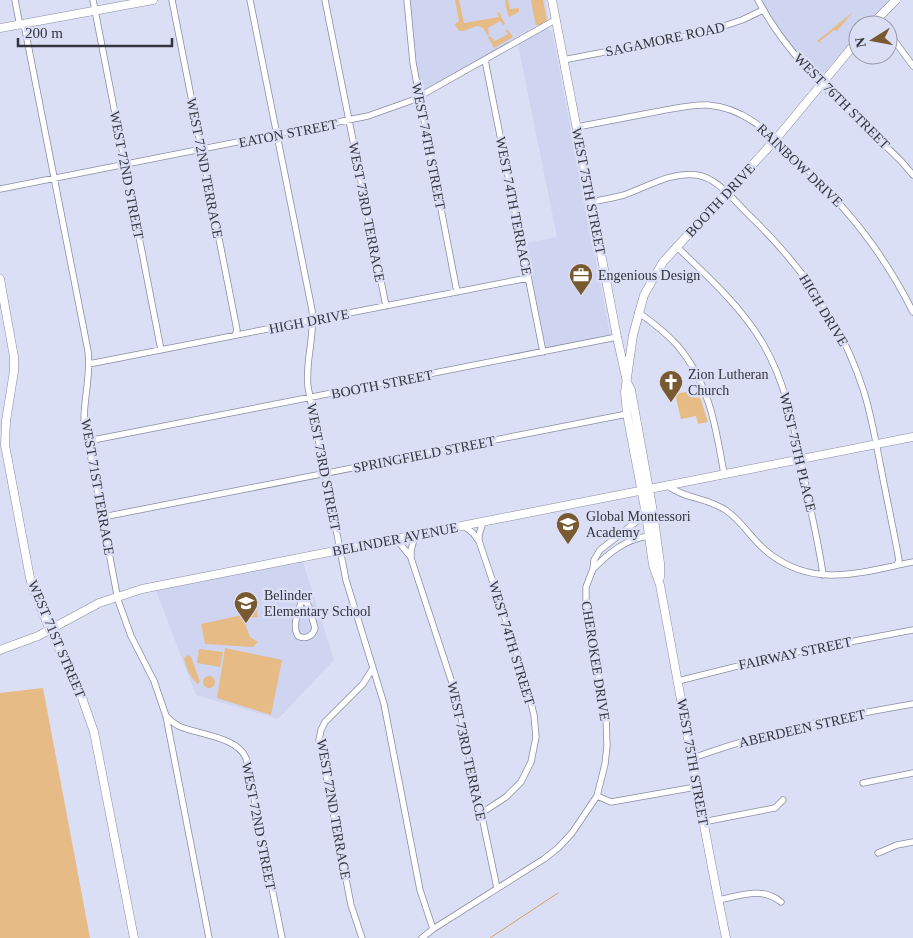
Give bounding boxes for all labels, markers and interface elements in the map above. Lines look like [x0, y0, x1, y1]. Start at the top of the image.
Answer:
scale bar [18, 15, 171, 47]
north arrow [848, 15, 898, 65]
street label: SAGAMORE ROAD [604, 19, 726, 59]
text: 200 m [25, 25, 63, 41]
text: N [852, 36, 869, 49]
street label: WEST 76TH STREET [791, 50, 893, 153]
street label: WEST 74TH STREET [409, 81, 448, 211]
street label: WEST 72ND TERRACE [184, 97, 225, 240]
street label: WEST 72ND STREET [107, 110, 146, 241]
street label: EATON STREET [237, 116, 339, 150]
street label: RAINBOW DRIVE [754, 121, 845, 210]
street label: WEST 75TH STREET [569, 126, 608, 256]
street label: WEST 74TH TERRACE [493, 135, 534, 277]
street label: WEST 73RD TERRACE [346, 141, 387, 283]
street label: BOOTH DRIVE [683, 161, 758, 240]
office icon: Engenious Design [568, 262, 594, 296]
place label: Engenious Design [598, 268, 700, 283]
street label: HIGH DRIVE [796, 272, 851, 349]
street label: HIGH DRIVE [268, 306, 350, 337]
street label: BOOTH STREET [330, 367, 435, 402]
place label: Zion Lutheran Church [688, 367, 768, 398]
church icon: Zion Lutheran Church [658, 369, 684, 403]
street label: WEST 75TH PLACE [776, 391, 819, 513]
street label: WEST 73RD STREET [304, 402, 343, 533]
street label: WEST 71ST TERRACE [78, 418, 117, 557]
street label: SPRINGFIELD STREET [352, 433, 497, 476]
place label: Global Montessori Academy [586, 509, 691, 540]
school or university icon: Global Montessori Academy [555, 511, 581, 545]
street label: BELINDER AVENUE [331, 520, 459, 559]
street label: WEST 71ST STREET [25, 578, 88, 701]
street label: WEST 74TH STREET [486, 579, 538, 707]
place label: Belinder Elementary School [264, 588, 371, 619]
school or university icon: Belinder Elementary School [233, 590, 259, 624]
street label: CHEROKEE DRIVE [579, 600, 612, 722]
street label: FAIRWAY STREET [737, 634, 853, 673]
street label: WEST 73RD TERRACE [444, 680, 489, 822]
street label: WEST 75TH STREET [674, 697, 711, 827]
street label: ABERDEEN STREET [737, 707, 867, 750]
street label: WEST 72ND TERRACE [314, 738, 353, 881]
street label: WEST 72ND STREET [239, 761, 278, 892]

